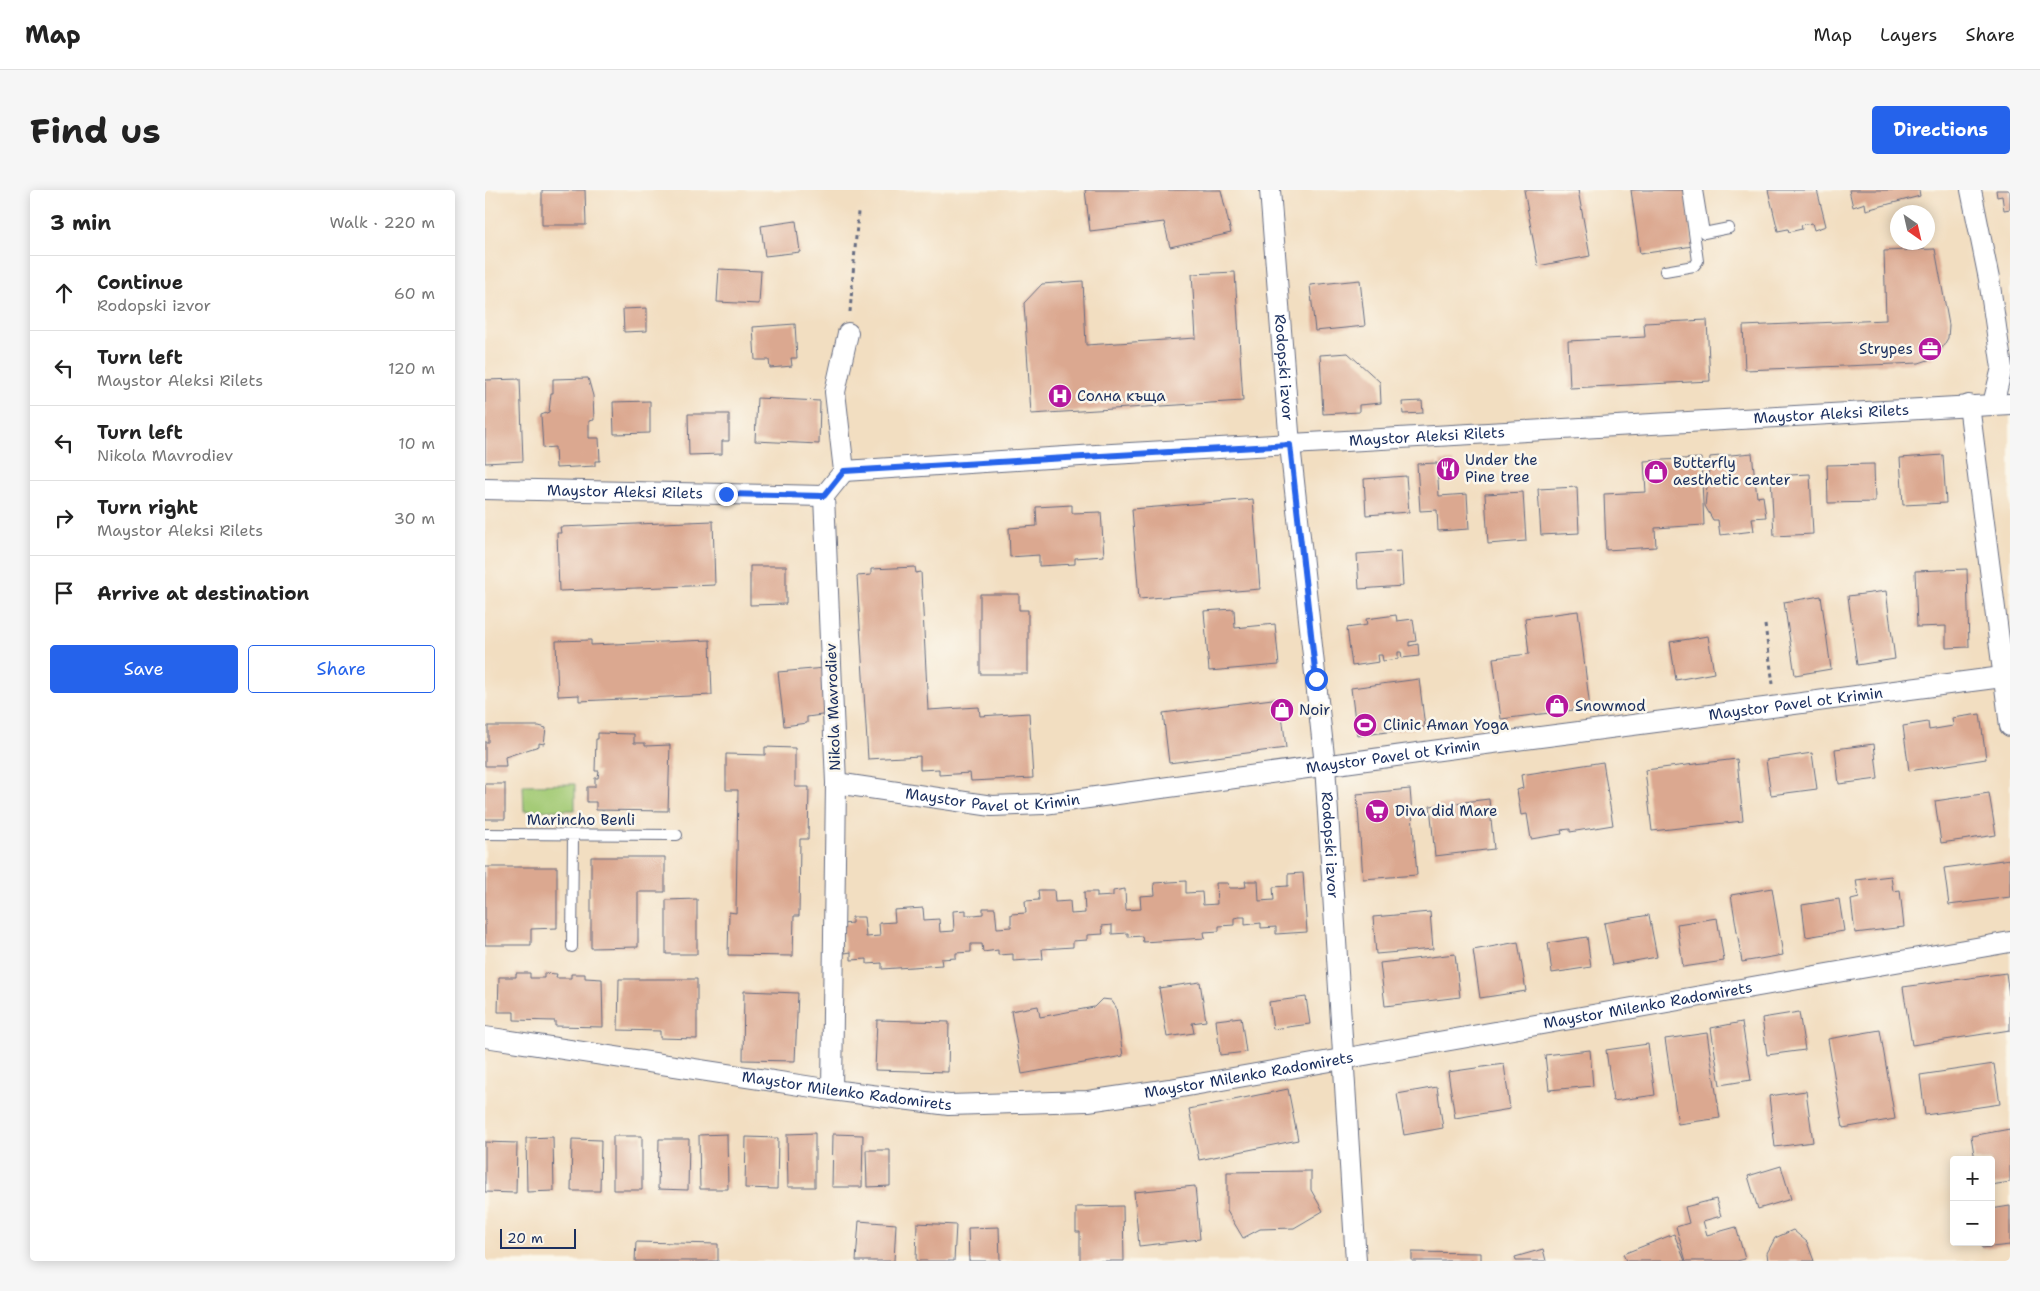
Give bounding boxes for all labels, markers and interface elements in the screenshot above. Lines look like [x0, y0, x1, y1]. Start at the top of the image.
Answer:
text: Map [25, 19, 81, 51]
text: Map [1814, 23, 1852, 47]
text: Layers [1880, 23, 1937, 47]
text: Share [1965, 23, 2015, 47]
button: Directions [1872, 106, 2010, 154]
text: Find us [30, 107, 161, 154]
north arrow [1890, 205, 1935, 250]
text: 3 min [50, 209, 111, 237]
text: Walk · 220 m [329, 212, 435, 233]
text: Continue [97, 270, 183, 295]
icon: ahead [50, 279, 78, 307]
text: 60 m [394, 283, 435, 304]
text: Rodopski izvor [97, 295, 211, 316]
street label: Rodopski izvor [1270, 313, 1298, 422]
office icon: Strypes [1917, 336, 1943, 362]
place label: Strypes [1859, 339, 1913, 359]
text: Turn left [97, 345, 183, 370]
icon: left [50, 354, 78, 382]
text: 120 m [388, 358, 435, 379]
text: Maystor Aleksi Rilets [97, 370, 263, 391]
hospital icon: Солна къща [1047, 383, 1073, 409]
place label: Солна къща [1077, 386, 1166, 406]
street label: Maystor Aleksi Rilets [1753, 400, 1910, 428]
text: Turn left [97, 420, 183, 445]
street label: Maystor Aleksi Rilets [1349, 422, 1505, 451]
icon: left [50, 429, 78, 457]
text: 10 m [398, 433, 435, 454]
text: Nikola Mavrodiev [97, 445, 233, 466]
place label: Under the Pine tree [1465, 450, 1538, 487]
place label: Butterfly aesthetic center [1673, 453, 1791, 490]
restaurant icon: Under the Pine tree [1435, 456, 1461, 482]
shop icon: Butterfly aesthetic center [1643, 459, 1669, 485]
street label: Maystor Aleksi Rilets [547, 480, 703, 503]
route end [715, 483, 738, 506]
text: Turn right [97, 495, 198, 520]
icon: right [50, 504, 78, 532]
text: 30 m [394, 508, 435, 529]
text: Maystor Aleksi Rilets [97, 520, 263, 541]
icon: arrive [50, 579, 78, 607]
text: Arrive at destination [97, 581, 309, 606]
street label: Nikola Mavrodiev [821, 643, 845, 771]
button: Save [50, 645, 238, 693]
button: Share [248, 645, 435, 693]
route start [1305, 668, 1328, 691]
street label: Maystor Pavel ot Krimin [1707, 683, 1884, 725]
shop icon: Snowmod [1544, 693, 1570, 719]
place label: Snowmod [1575, 696, 1646, 716]
shop icon: Noir [1269, 697, 1295, 723]
place label: Noir [1299, 700, 1330, 720]
sports icon: Clinic Aman Yoga [1352, 712, 1378, 738]
place label: Clinic Aman Yoga [1383, 715, 1509, 735]
street label: Maystor Pavel ot Krimin [1305, 735, 1481, 778]
street label: Maystor Pavel ot Krimin [904, 783, 1081, 816]
street label: Rodopski izvor [1317, 791, 1343, 899]
supermarket icon: Diva did Mare [1364, 798, 1390, 824]
place label: Diva did Mare [1395, 801, 1498, 821]
street label: Marincho Benli [527, 810, 635, 830]
street label: Maystor Milenko Radomirets [1542, 977, 1754, 1033]
street label: Maystor Milenko Radomirets [1143, 1047, 1355, 1103]
street label: Maystor Milenko Radomirets [741, 1066, 953, 1115]
map controls [1950, 1156, 1995, 1246]
button: + [1950, 1156, 1995, 1201]
button: − [1950, 1201, 1995, 1246]
scale bar [500, 1226, 576, 1249]
text: 20 m [507, 1229, 543, 1247]

